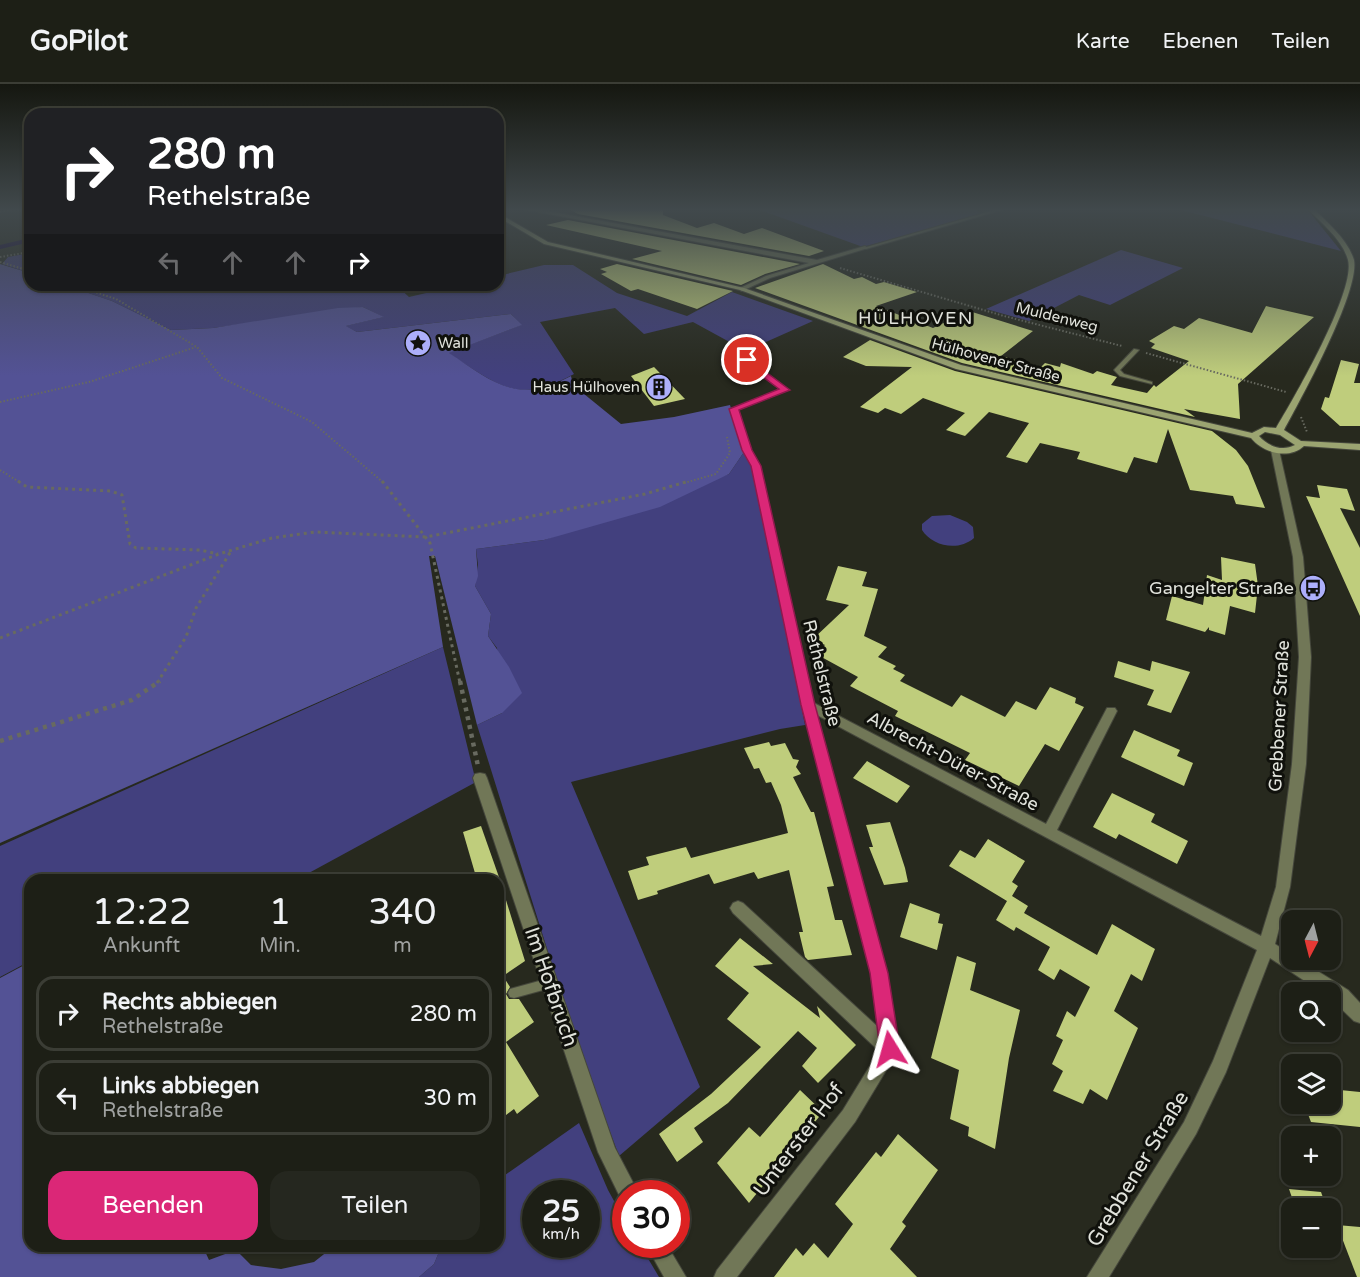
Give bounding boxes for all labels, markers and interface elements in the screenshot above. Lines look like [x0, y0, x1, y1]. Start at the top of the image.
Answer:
text: GoPilot [30, 24, 128, 58]
text: Karte [1076, 29, 1130, 54]
text: Ebenen [1163, 29, 1239, 54]
text: Teilen [1272, 29, 1330, 54]
text: 280 m [147, 129, 276, 180]
icon: right [48, 132, 126, 210]
text: Rethelstraße [147, 180, 311, 213]
icon: left [153, 246, 186, 279]
icon: ahead [216, 246, 249, 279]
icon: ahead [279, 246, 312, 279]
icon: right [342, 246, 375, 279]
street label: Muldenweg [1014, 298, 1100, 336]
district label: HÜLHOVEN [858, 307, 974, 329]
place icon: Wall [403, 328, 433, 358]
place label: Wall [438, 334, 468, 352]
pin [721, 334, 772, 385]
street label: Hülhovener Straße [930, 334, 1062, 386]
icon: arrive [730, 343, 763, 376]
building icon: Haus Hülhoven [644, 372, 674, 402]
place label: Haus Hülhoven [532, 378, 640, 396]
bus stop icon: Gangelter Straße [1298, 573, 1328, 603]
place label: Gangelter Straße [1149, 577, 1294, 599]
street label: Rethelstraße [798, 617, 846, 729]
street label: Grebbener Straße [1264, 640, 1294, 792]
street label: Albrecht-Dürer-Straße [863, 706, 1043, 816]
text: 12:22 [92, 891, 192, 934]
text: 1 [269, 891, 291, 934]
text: 340 [368, 891, 436, 934]
north arrow [1281, 910, 1341, 970]
map controls [1281, 910, 1341, 1258]
street label: Im Hofbruch [519, 924, 583, 1050]
text: Ankunft [103, 934, 180, 958]
text: Min. [259, 934, 301, 958]
text: m [393, 934, 412, 958]
button: search [1281, 982, 1341, 1042]
text: Rechts abbiegen [102, 989, 277, 1015]
icon: right [51, 997, 84, 1030]
text: 280 m [410, 1001, 477, 1027]
text: Rethelstraße [102, 1015, 223, 1039]
position arrow [858, 1017, 922, 1081]
button: layers [1281, 1054, 1341, 1114]
text: Links abbiegen [102, 1073, 260, 1099]
street label: Unterster Hof [748, 1078, 850, 1202]
icon: left [51, 1081, 84, 1114]
text: 30 m [423, 1085, 477, 1111]
street label: Grebbener Straße [1082, 1087, 1194, 1251]
text: Rethelstraße [102, 1099, 223, 1123]
button: + [1281, 1126, 1341, 1186]
button: Beenden [48, 1171, 258, 1240]
button: Teilen [270, 1171, 480, 1240]
speed limit sign: 30 [612, 1180, 690, 1258]
text: 25 [542, 1193, 580, 1230]
button: − [1281, 1198, 1341, 1258]
text: km/h [542, 1225, 580, 1243]

